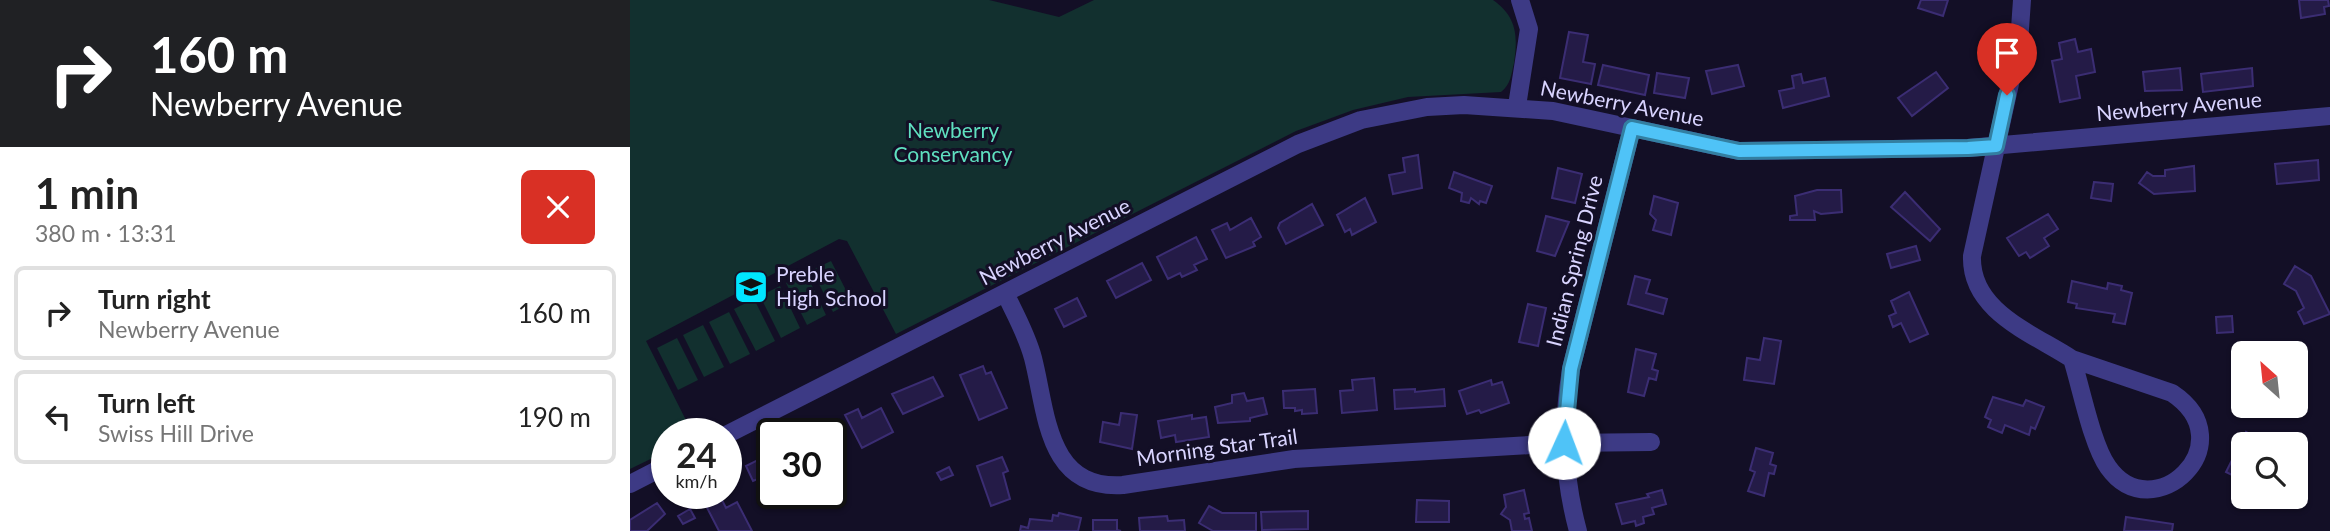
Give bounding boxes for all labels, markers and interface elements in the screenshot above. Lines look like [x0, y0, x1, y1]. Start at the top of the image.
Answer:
pin [1977, 23, 2037, 95]
text: 160 m [150, 25, 288, 83]
icon: right [35, 28, 126, 119]
icon: arrive [1988, 34, 2026, 72]
street label: Newberry Avenue [1539, 74, 1706, 131]
text: Newberry Avenue [150, 84, 403, 123]
street label: Newberry Avenue [2095, 86, 2263, 125]
park label: Newberry Conservancy [894, 117, 1013, 166]
text: 1 min [35, 168, 139, 218]
button: close [521, 170, 595, 244]
street label: Indian Spring Drive [1540, 172, 1607, 349]
street label: Newberry Avenue [975, 192, 1134, 289]
text: 380 m · 13:31 [35, 219, 177, 247]
place label: Preble High School [776, 261, 887, 310]
school or university icon: Preble High School [732, 268, 770, 306]
text: Turn right [98, 283, 211, 315]
icon: right [39, 294, 77, 332]
text: 160 m [518, 297, 591, 329]
text: Newberry Avenue [98, 315, 280, 343]
north arrow [2231, 341, 2308, 418]
map controls [2231, 341, 2308, 509]
text: Turn left [98, 387, 195, 419]
icon: left [39, 398, 77, 436]
text: 190 m [518, 401, 591, 433]
position arrow [1527, 406, 1601, 480]
speed limit sign: 30 [756, 418, 847, 509]
text: Swiss Hill Drive [98, 419, 254, 447]
street label: Morning Star Trail [1135, 423, 1299, 470]
button: search [2231, 432, 2308, 509]
text: 24 [676, 433, 717, 475]
text: km/h [675, 470, 718, 492]

